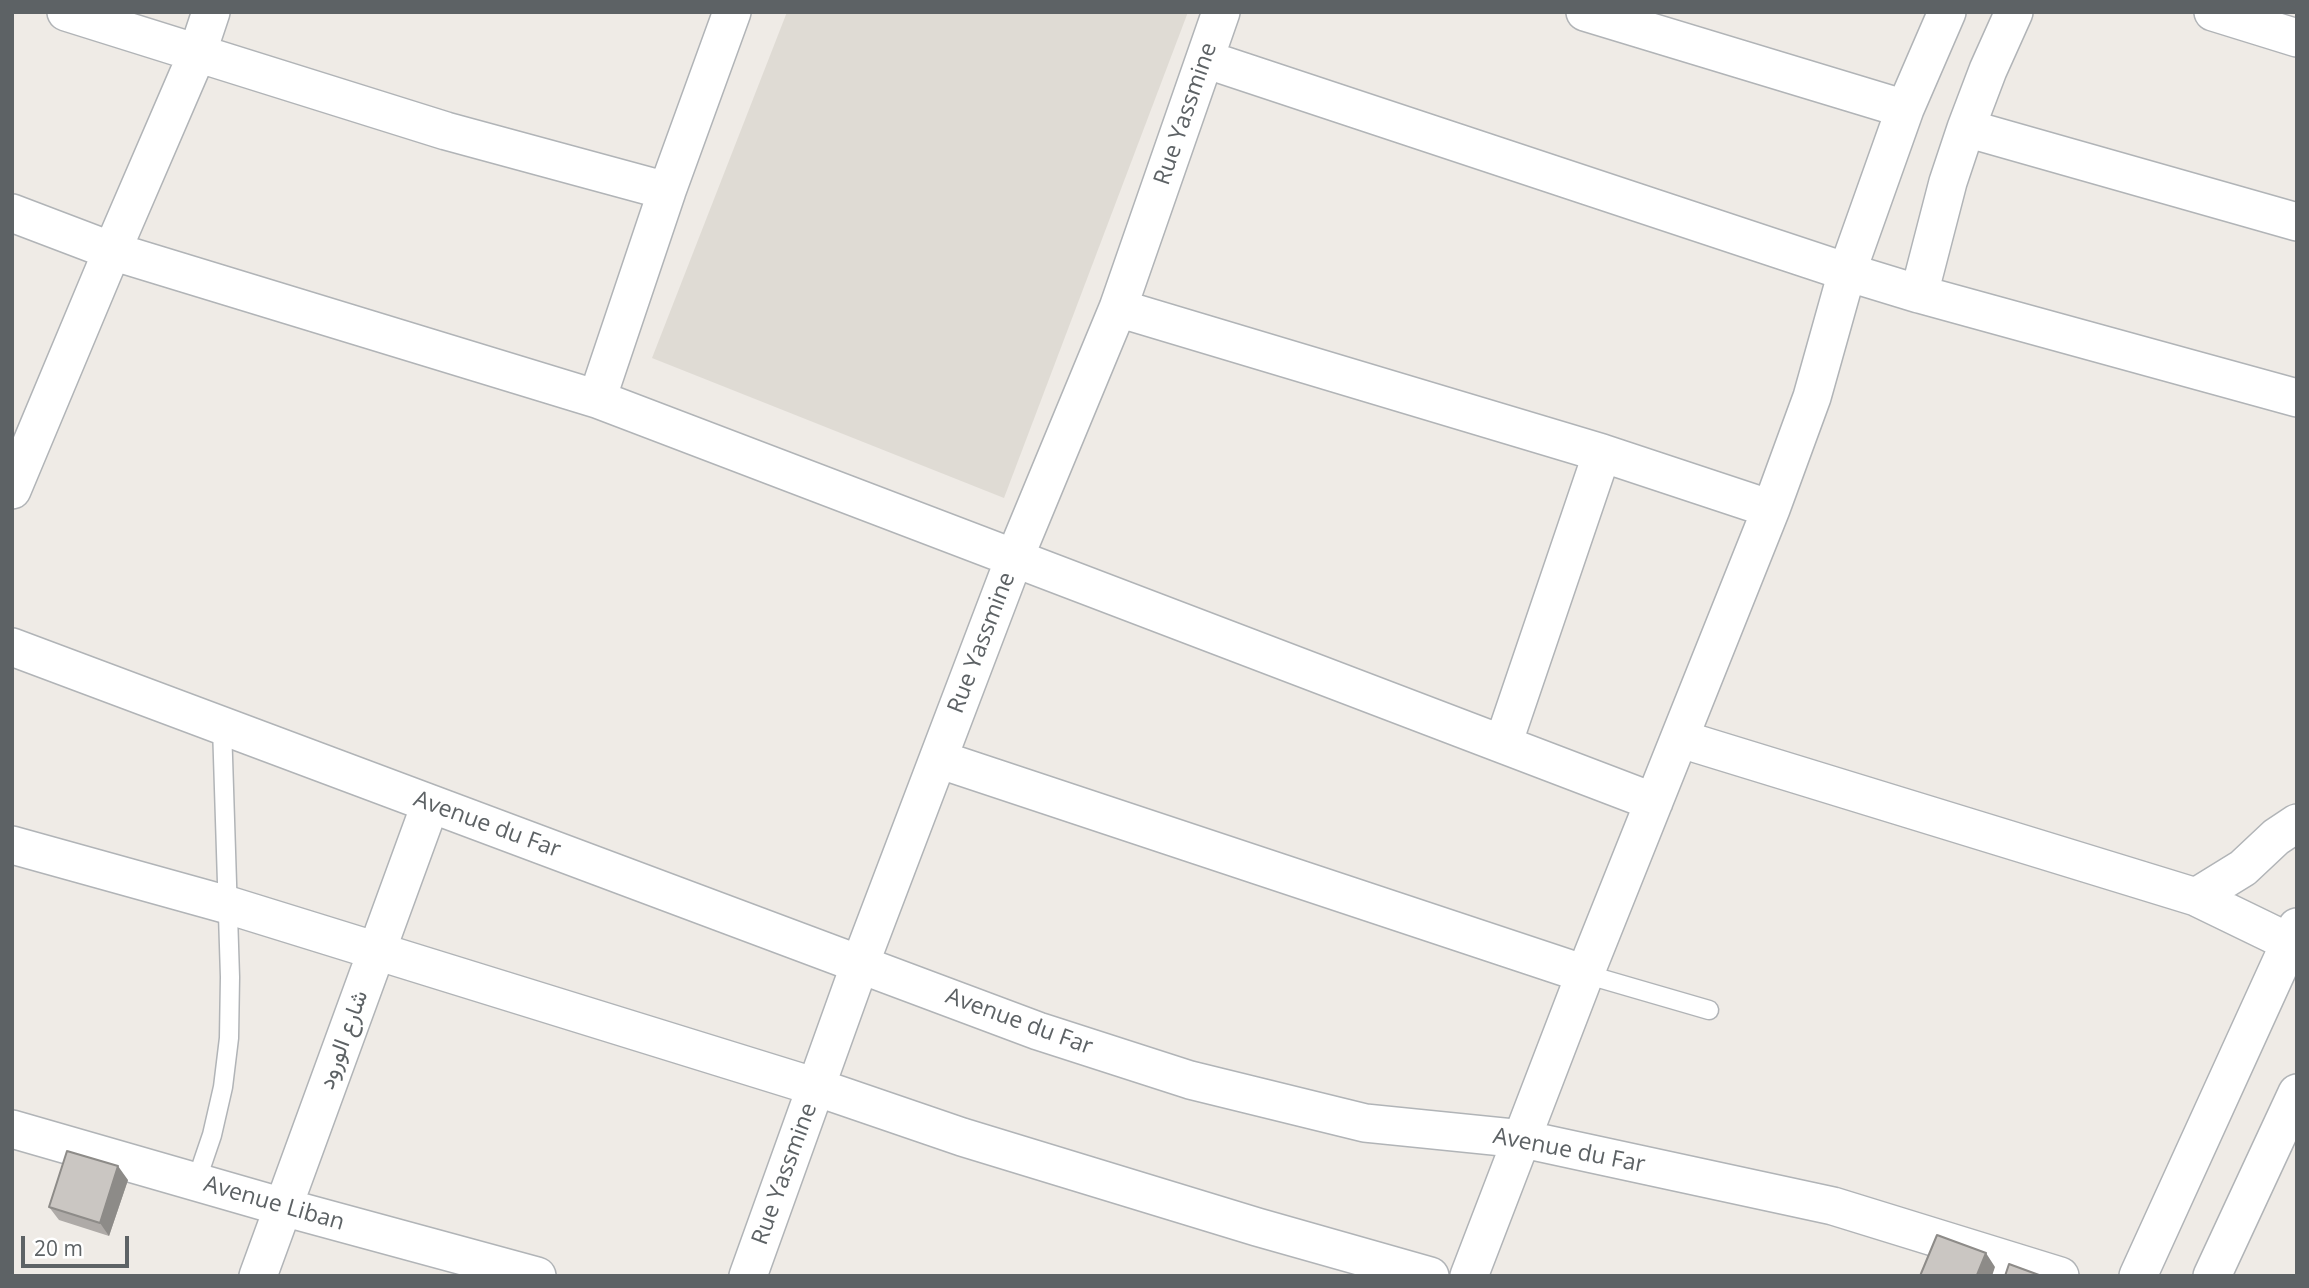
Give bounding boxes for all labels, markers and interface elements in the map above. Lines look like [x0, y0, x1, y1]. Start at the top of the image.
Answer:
street label: Rue Yassmine [1149, 39, 1223, 189]
street label: Rue Yassmine [942, 569, 1022, 717]
street label: Avenue du Far [410, 786, 564, 864]
street label: Avenue du Far [942, 983, 1096, 1061]
street label: شارع الورود [313, 987, 375, 1093]
street label: Rue Yassmine [747, 1099, 823, 1249]
street label: Avenue du Far [1491, 1123, 1647, 1179]
street label: Avenue Liban [201, 1171, 347, 1237]
scale bar [24, 1222, 133, 1266]
text: 20 m [34, 1234, 83, 1262]

